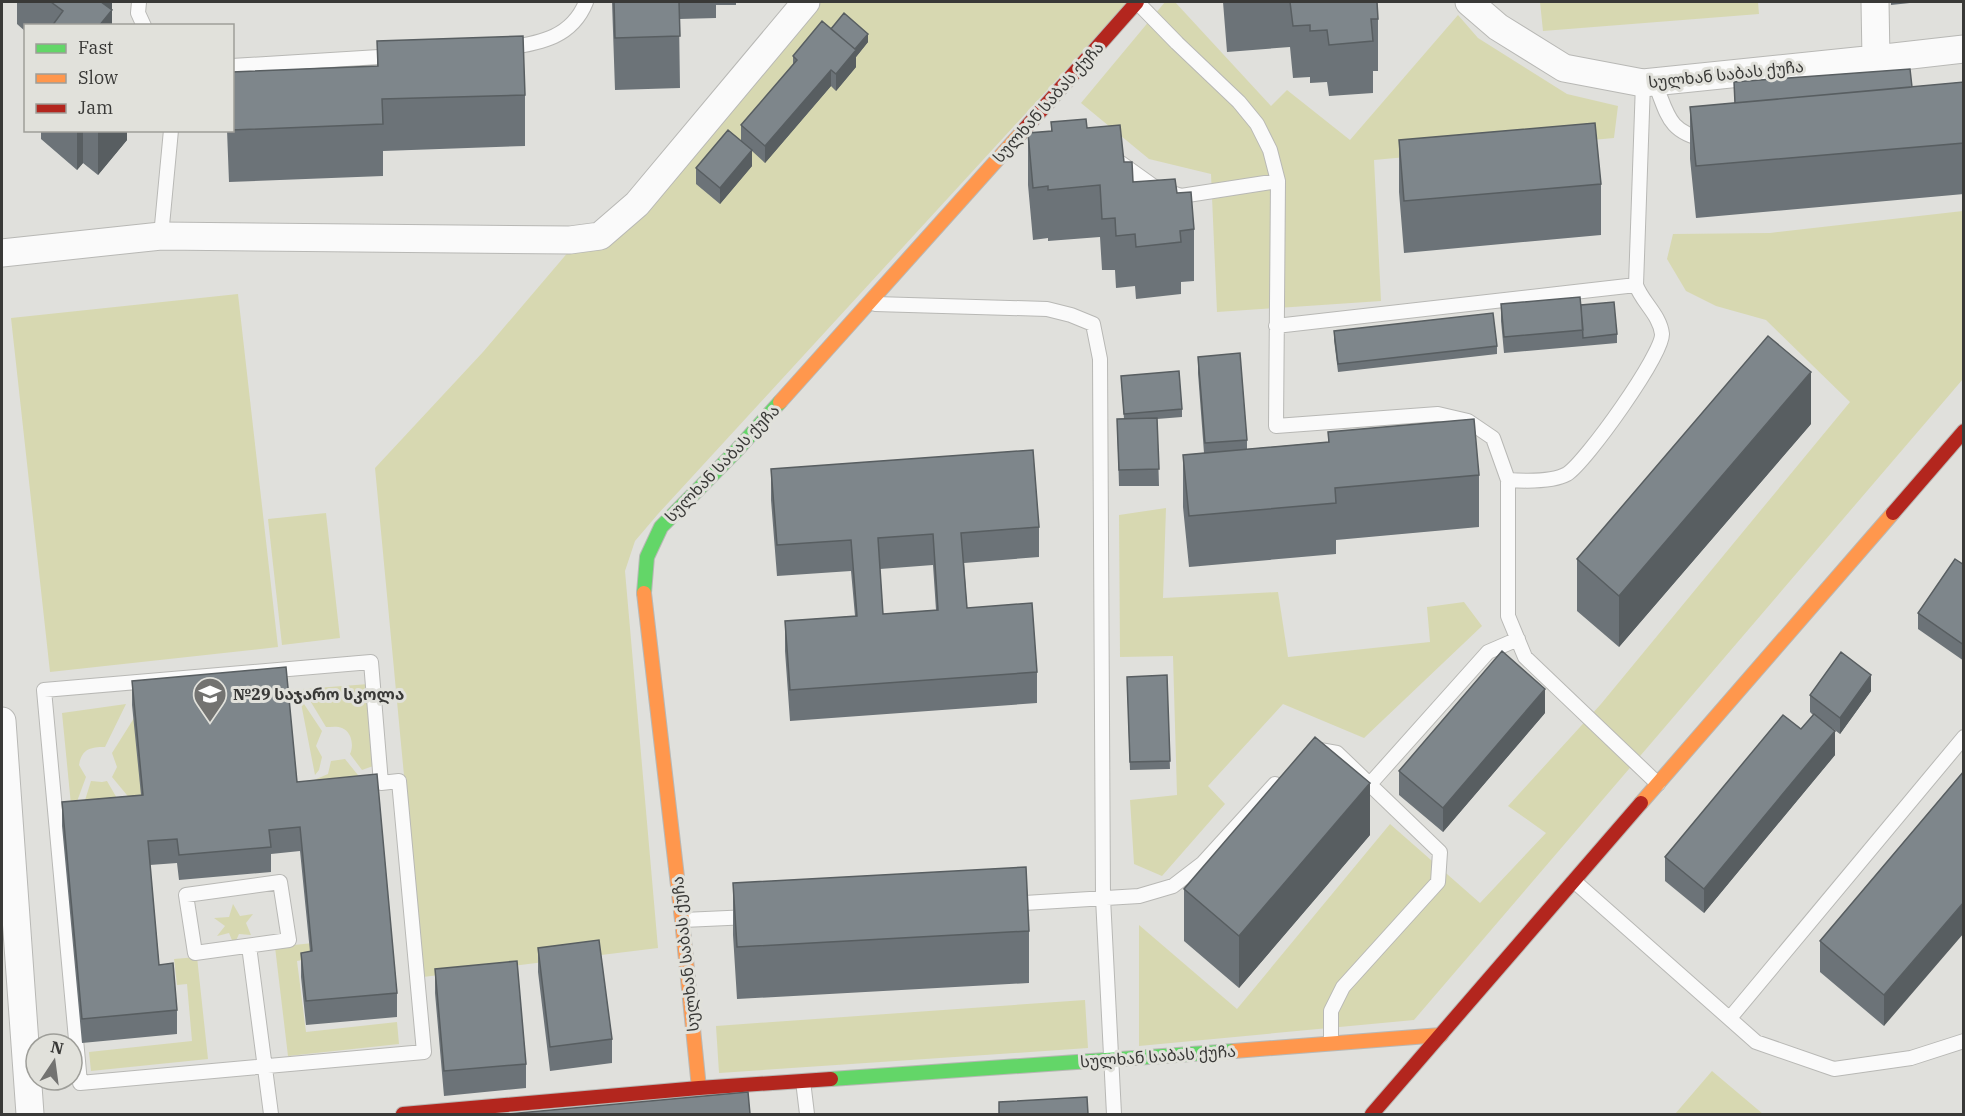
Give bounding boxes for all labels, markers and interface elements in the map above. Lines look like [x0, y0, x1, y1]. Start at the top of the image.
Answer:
legend [24, 24, 234, 132]
text: Fast [78, 36, 113, 59]
street label: სულხან საბას ქუჩა [988, 37, 1108, 167]
street label: სულხან საბას ქუჩა [1647, 56, 1805, 93]
text: Slow [78, 66, 118, 89]
text: Jam [78, 96, 113, 119]
street label: სულხან საბას ქუჩა [661, 400, 784, 527]
school or university icon: №29 საჯარო სკოლა [192, 676, 228, 723]
place label: №29 საჯარო სკოლა [233, 684, 404, 705]
street label: სულხან საბას ქუჩა [667, 875, 704, 1033]
north arrow [24, 1032, 84, 1092]
text: N [49, 1036, 66, 1059]
street label: სულხან საბას ქუჩა [1079, 1041, 1237, 1072]

